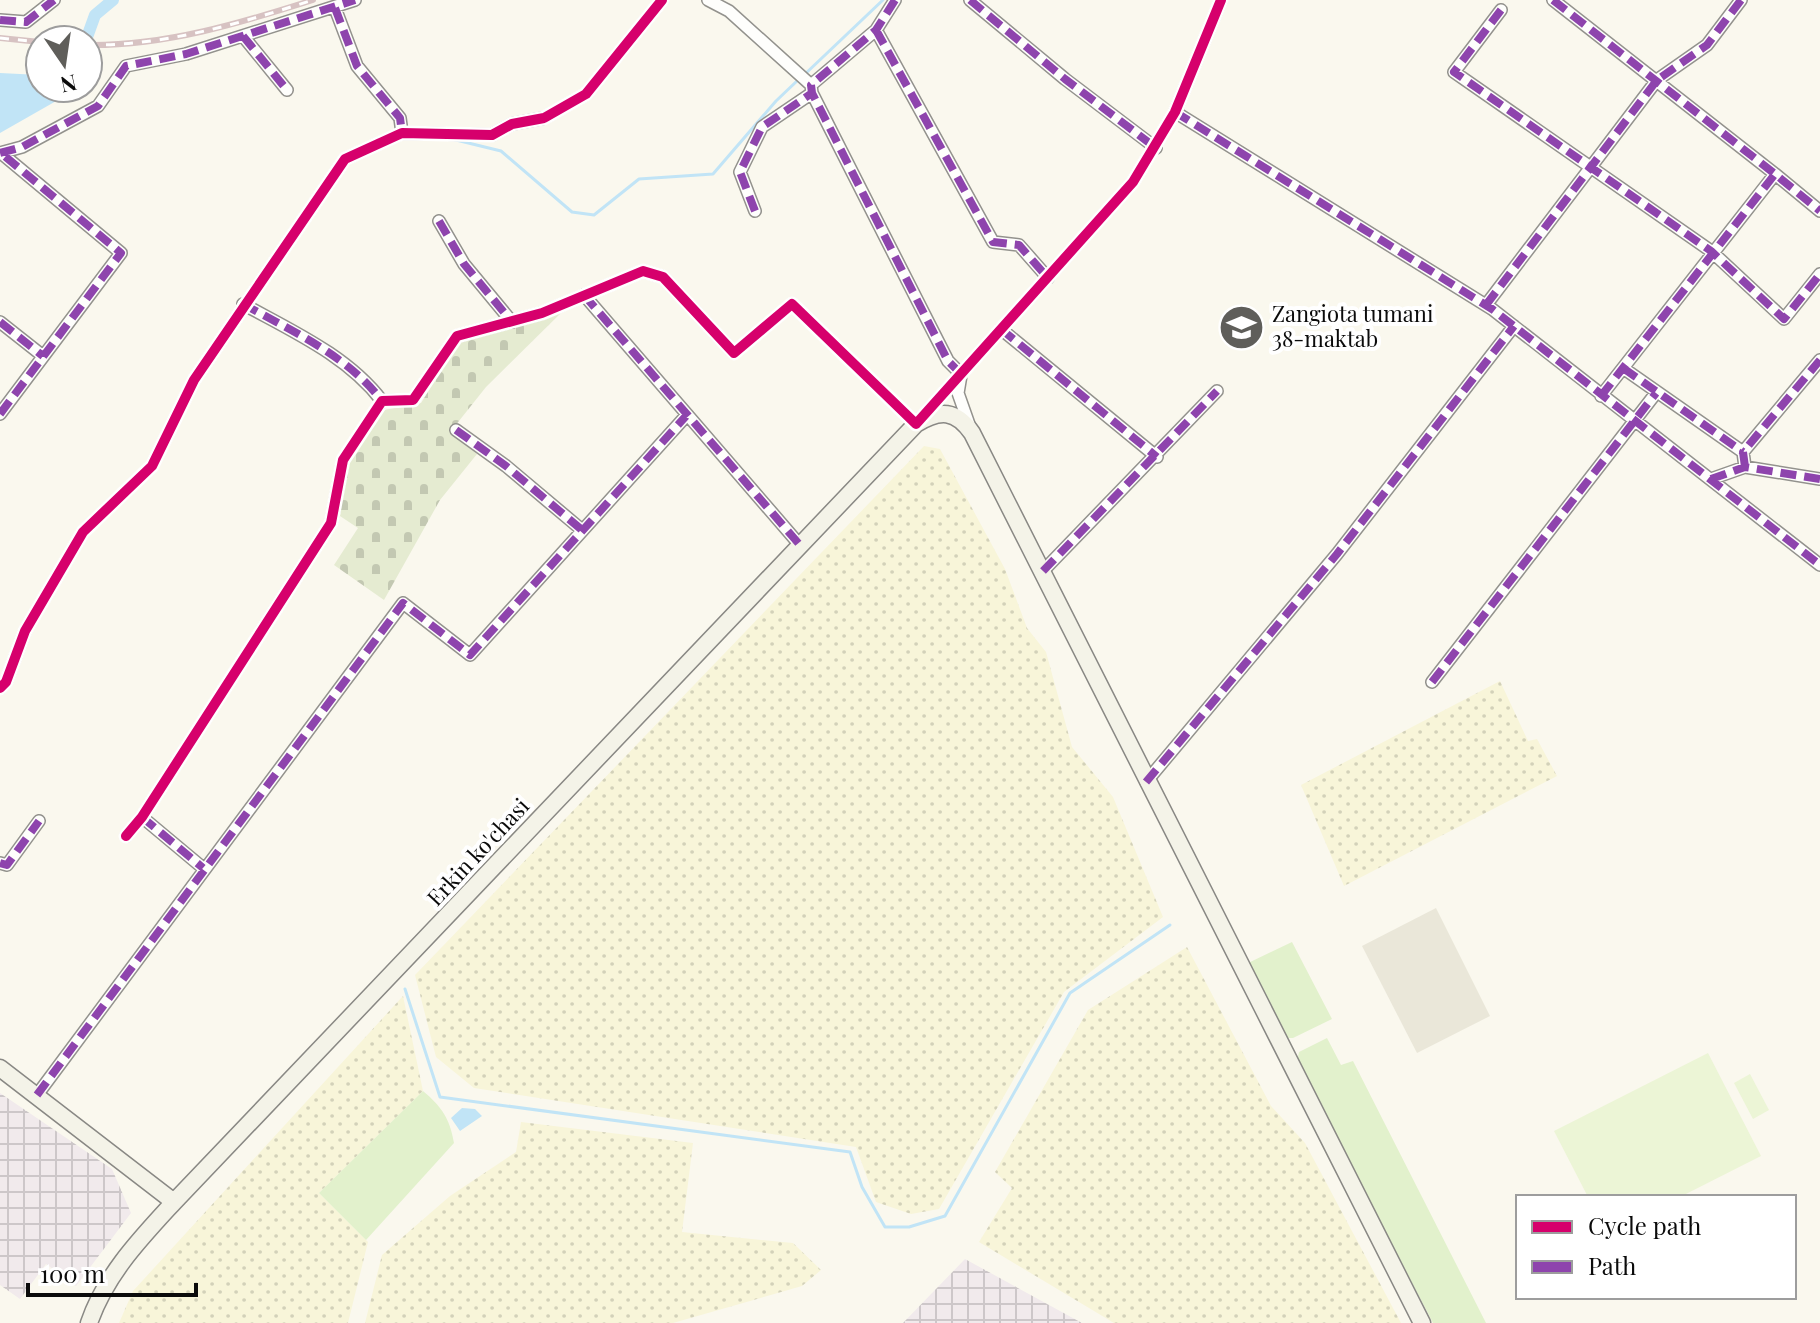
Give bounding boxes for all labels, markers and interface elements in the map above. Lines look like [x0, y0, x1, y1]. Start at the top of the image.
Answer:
north arrow [24, 24, 104, 104]
text: N [58, 68, 80, 101]
place label: Zangiota tumani 38-maktab [1272, 298, 1433, 353]
school or university icon: Zangiota tumani 38-maktab [1217, 303, 1265, 351]
street label: Erkin ko'chasi [420, 791, 535, 912]
legend [1516, 1195, 1796, 1299]
text: Cycle path [1588, 1209, 1701, 1241]
scale bar [28, 1247, 196, 1297]
text: Path [1588, 1249, 1636, 1281]
text: 100 m [40, 1257, 105, 1289]

